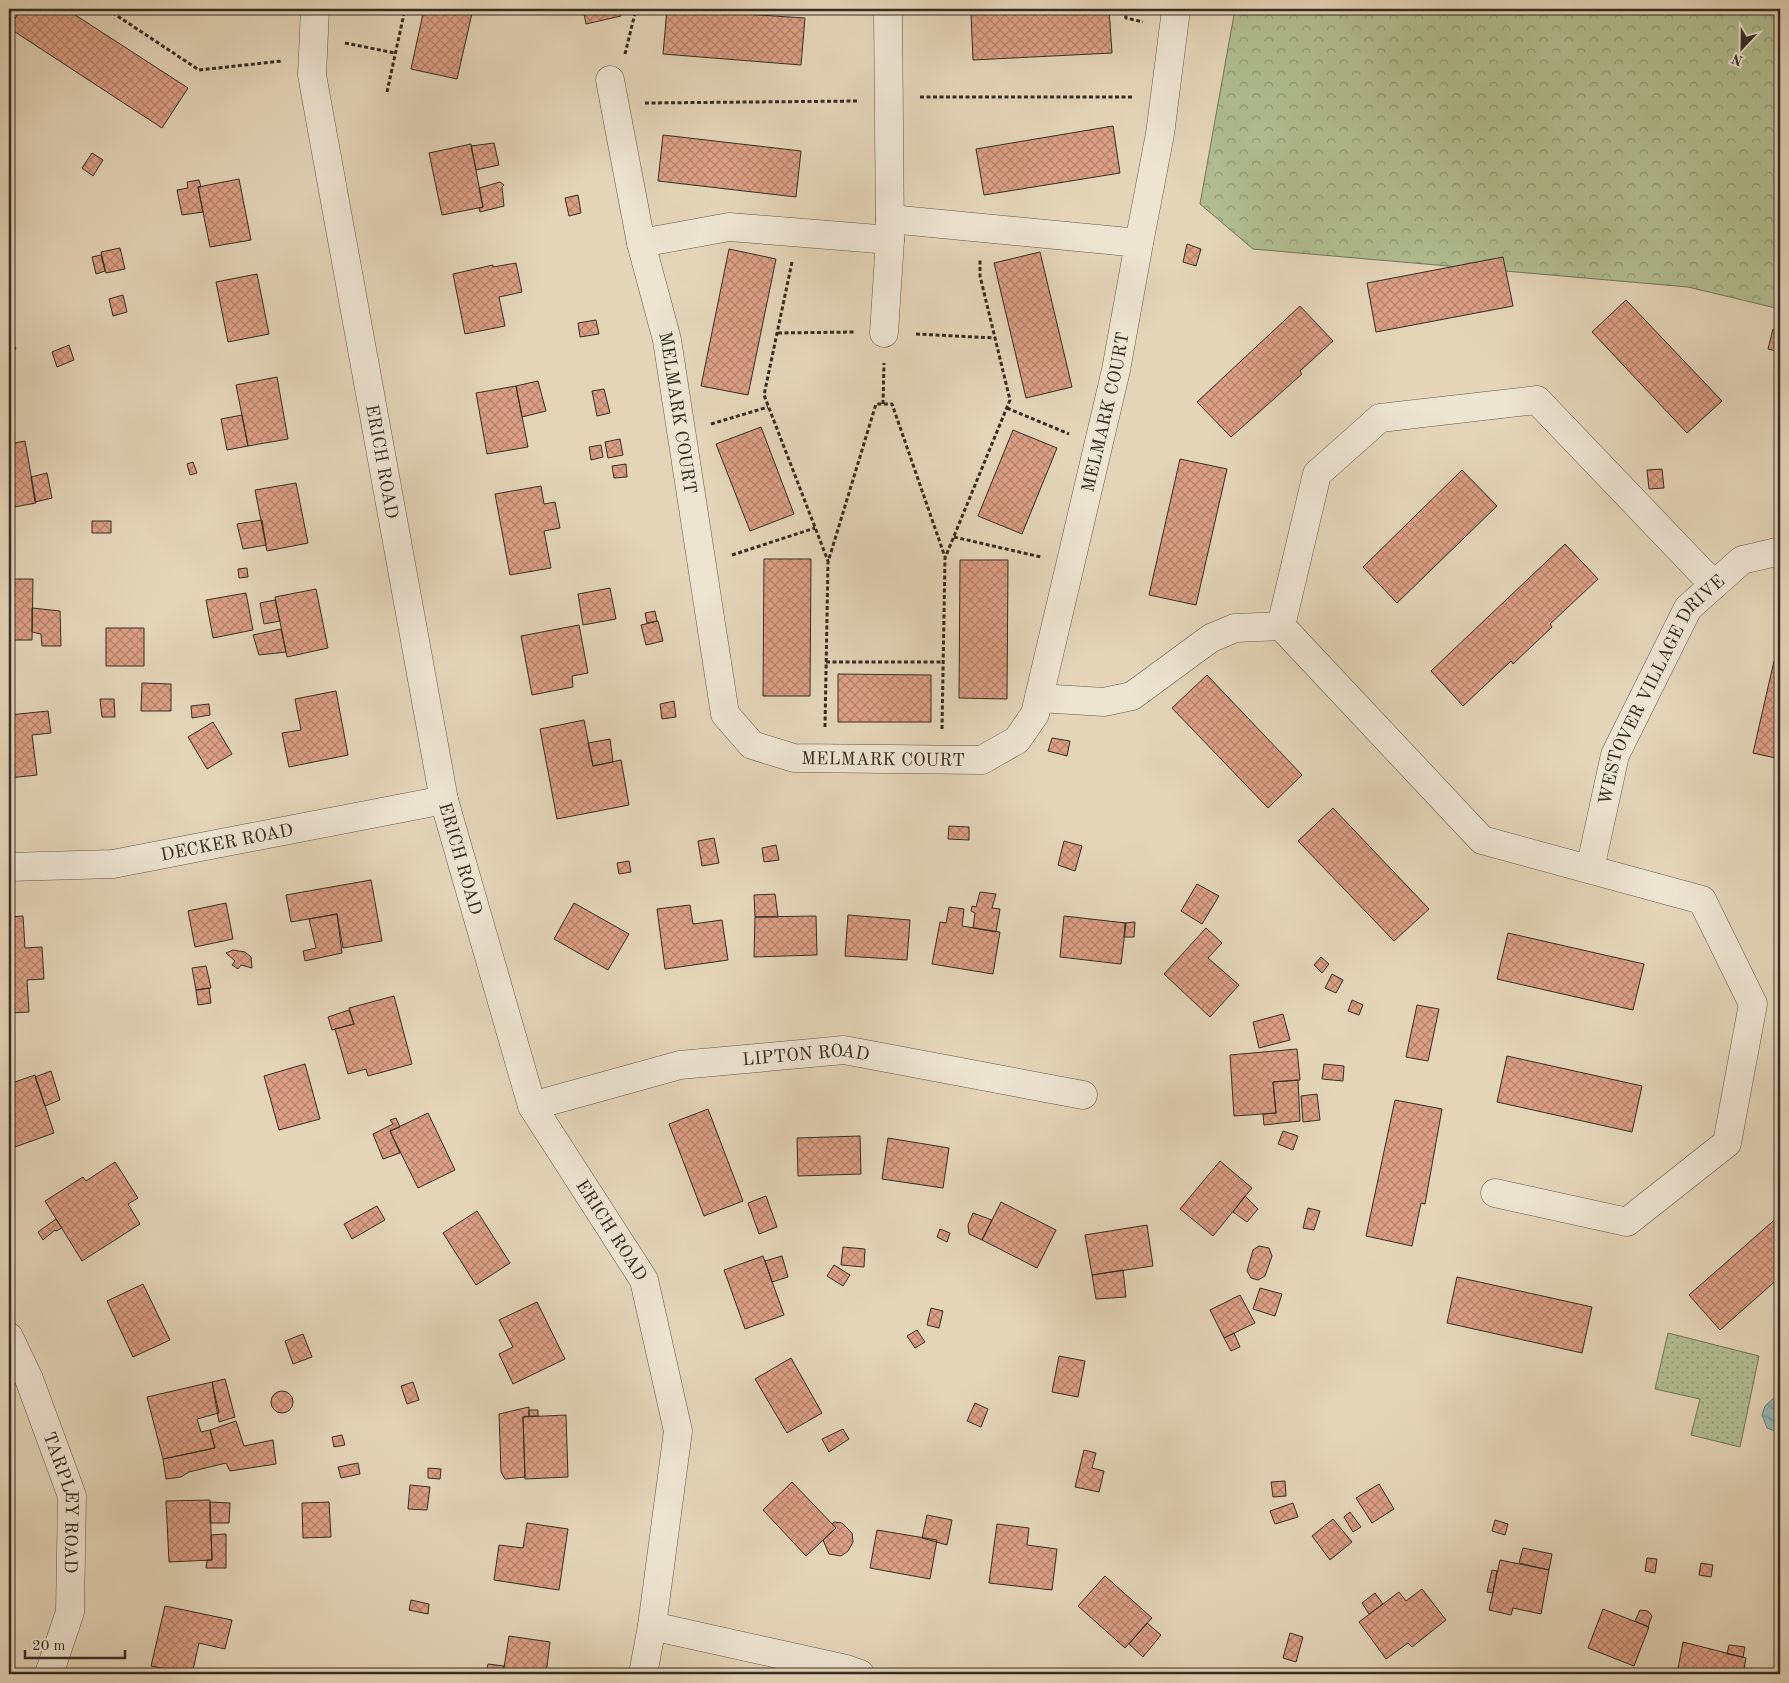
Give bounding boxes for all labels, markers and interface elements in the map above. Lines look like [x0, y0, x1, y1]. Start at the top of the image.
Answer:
north arrow [1716, 22, 1766, 72]
text: N [1730, 51, 1745, 68]
street label: MELMARK COURT [655, 330, 699, 495]
street label: MELMARK COURT [1080, 331, 1133, 494]
street label: ERICH ROAD [362, 403, 401, 520]
street label: WESTOVER VILLAGE DRIVE [1596, 572, 1728, 807]
street label: MELMARK COURT [801, 750, 965, 770]
street label: ERICH ROAD [435, 801, 485, 917]
street label: DECKER ROAD [159, 821, 295, 865]
street label: LIPTON ROAD [741, 1042, 871, 1069]
street label: ERICH ROAD [572, 1177, 650, 1284]
street label: TARPLEY ROAD [39, 1430, 80, 1574]
scale bar [25, 1628, 125, 1660]
text: 20 m [32, 1639, 66, 1654]

